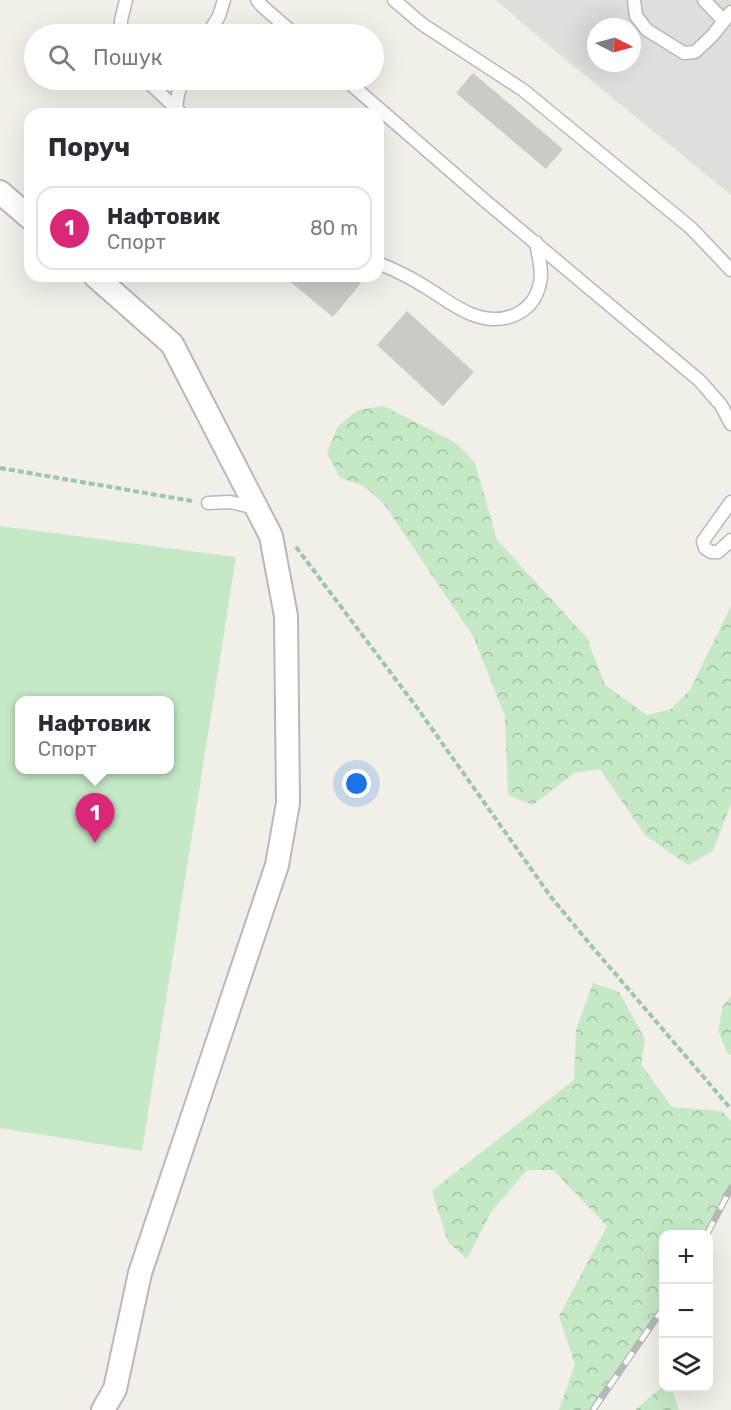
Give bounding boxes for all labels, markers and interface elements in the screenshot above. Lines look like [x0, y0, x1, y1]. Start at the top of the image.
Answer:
north arrow [587, 18, 641, 72]
search box [24, 24, 384, 90]
icon: search [45, 41, 78, 74]
text: Пошук [93, 44, 163, 71]
text: Поруч [48, 132, 130, 163]
text: Нафтовик [107, 203, 220, 230]
text: 1 [65, 216, 74, 240]
text: 80 m [310, 216, 358, 240]
text: Спорт [107, 230, 166, 254]
popup [15, 696, 174, 774]
text: Нафтовик [38, 710, 151, 737]
text: Спорт [38, 737, 97, 761]
your location [342, 769, 371, 798]
pin: 1 [76, 794, 115, 843]
map controls [659, 1230, 713, 1392]
button: + [659, 1230, 713, 1284]
button: − [659, 1284, 713, 1338]
button: layers [659, 1338, 713, 1392]

